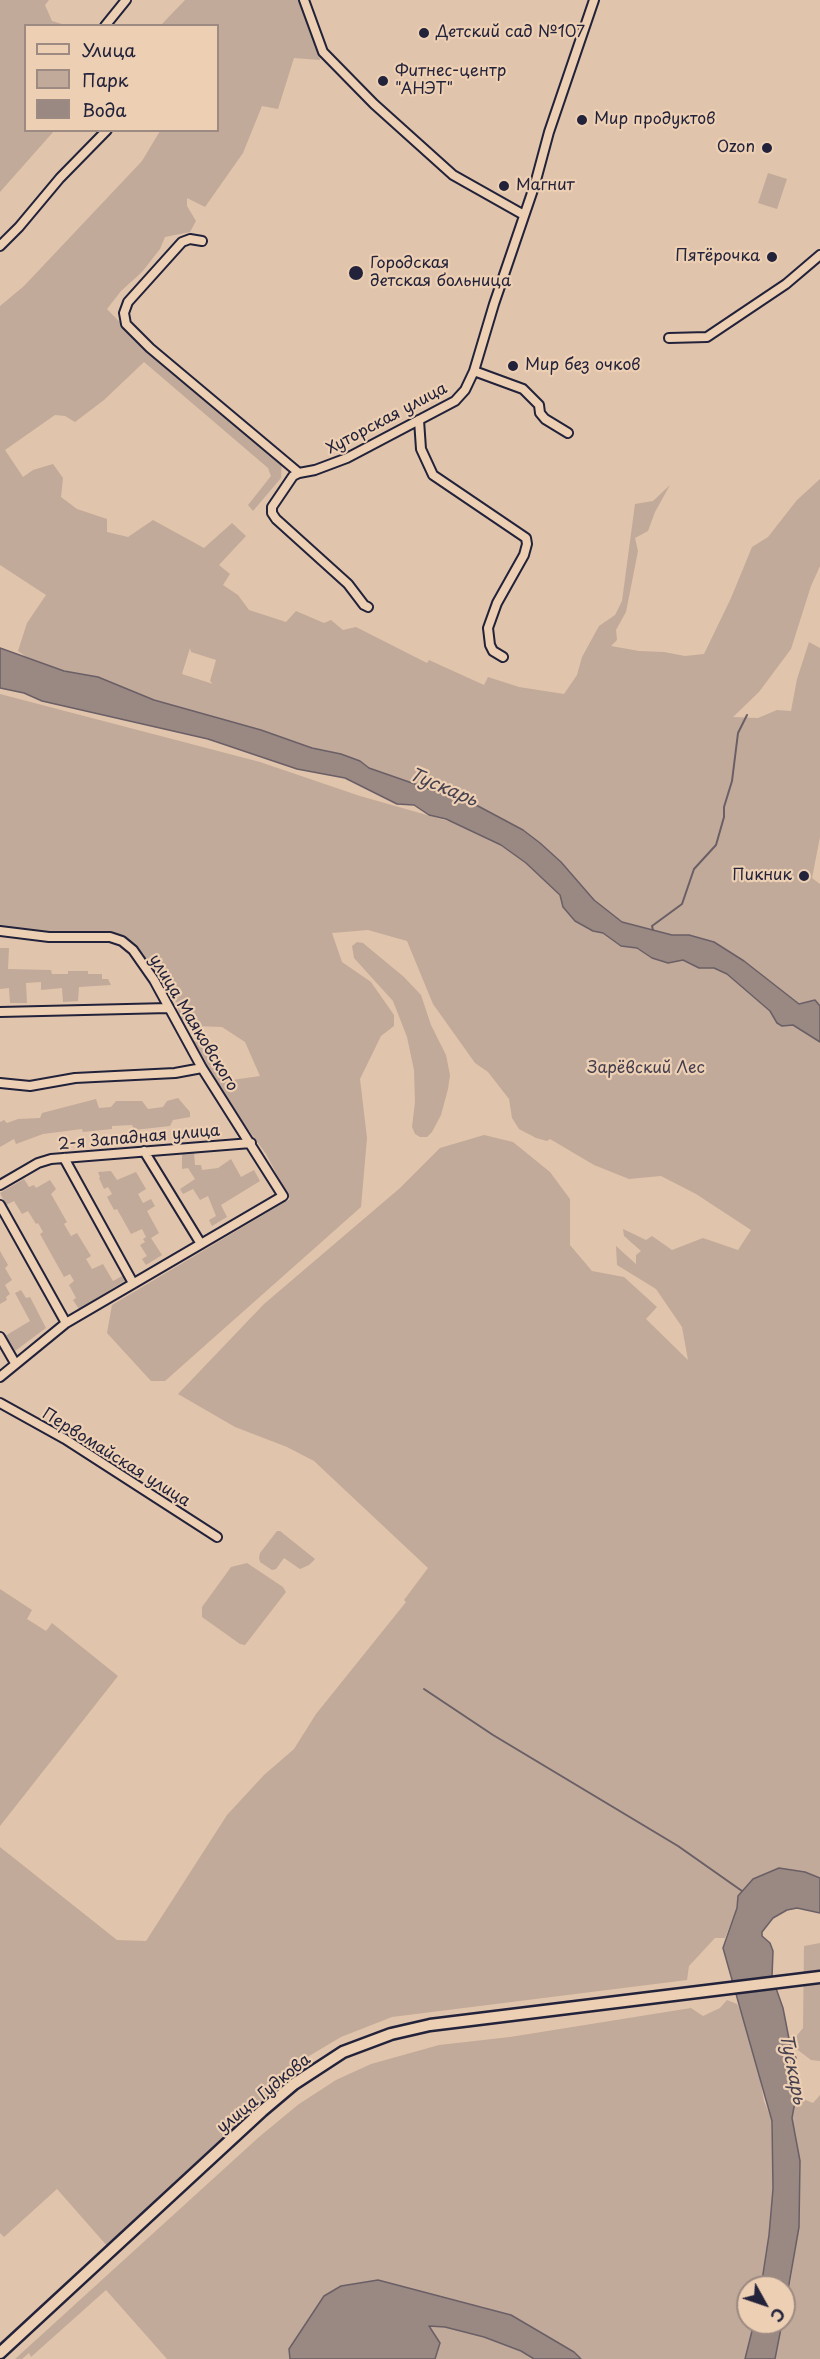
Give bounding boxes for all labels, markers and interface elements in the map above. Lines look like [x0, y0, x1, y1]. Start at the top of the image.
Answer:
place label: Детский сад №107 [436, 23, 585, 43]
legend [24, 24, 219, 132]
marker: Детский сад №107 [417, 26, 431, 40]
text: Улица [82, 36, 136, 63]
place label: Фитнес-центр "АНЭТ" [395, 62, 506, 100]
text: Парк [82, 66, 128, 93]
marker: Фитнес-центр "АНЭТ" [376, 74, 390, 88]
text: Вода [82, 96, 127, 123]
place label: Мир продуктов [594, 110, 715, 130]
marker: Мир продуктов [575, 113, 589, 127]
place label: Ozon [717, 138, 755, 158]
marker: Ozon [760, 141, 774, 155]
place label: Магнит [516, 176, 575, 196]
marker: Магнит [497, 179, 511, 193]
place label: Пятёрочка [675, 247, 760, 267]
marker: Пятёрочка [765, 250, 779, 264]
place label: Городская детская больница [370, 254, 511, 292]
marker: Городская детская больница [347, 264, 365, 282]
place label: Мир без очков [525, 356, 640, 376]
marker: Мир без очков [506, 359, 520, 373]
street label: Хуторская улица [323, 379, 451, 459]
water label: Тускарь [406, 764, 480, 812]
place label: Пикник [732, 866, 792, 886]
marker: Пикник [797, 869, 811, 883]
street label: улица Маяковского [144, 951, 242, 1095]
park label: Зарёвский Лес [587, 1059, 705, 1079]
street label: 2-я Западная улица [57, 1121, 221, 1155]
street label: Первомайская улица [39, 1405, 193, 1511]
water label: Тускарь [775, 2032, 809, 2106]
street label: улица Гудкова [213, 2050, 315, 2138]
north arrow [736, 2275, 796, 2335]
text: С [765, 2303, 791, 2328]

